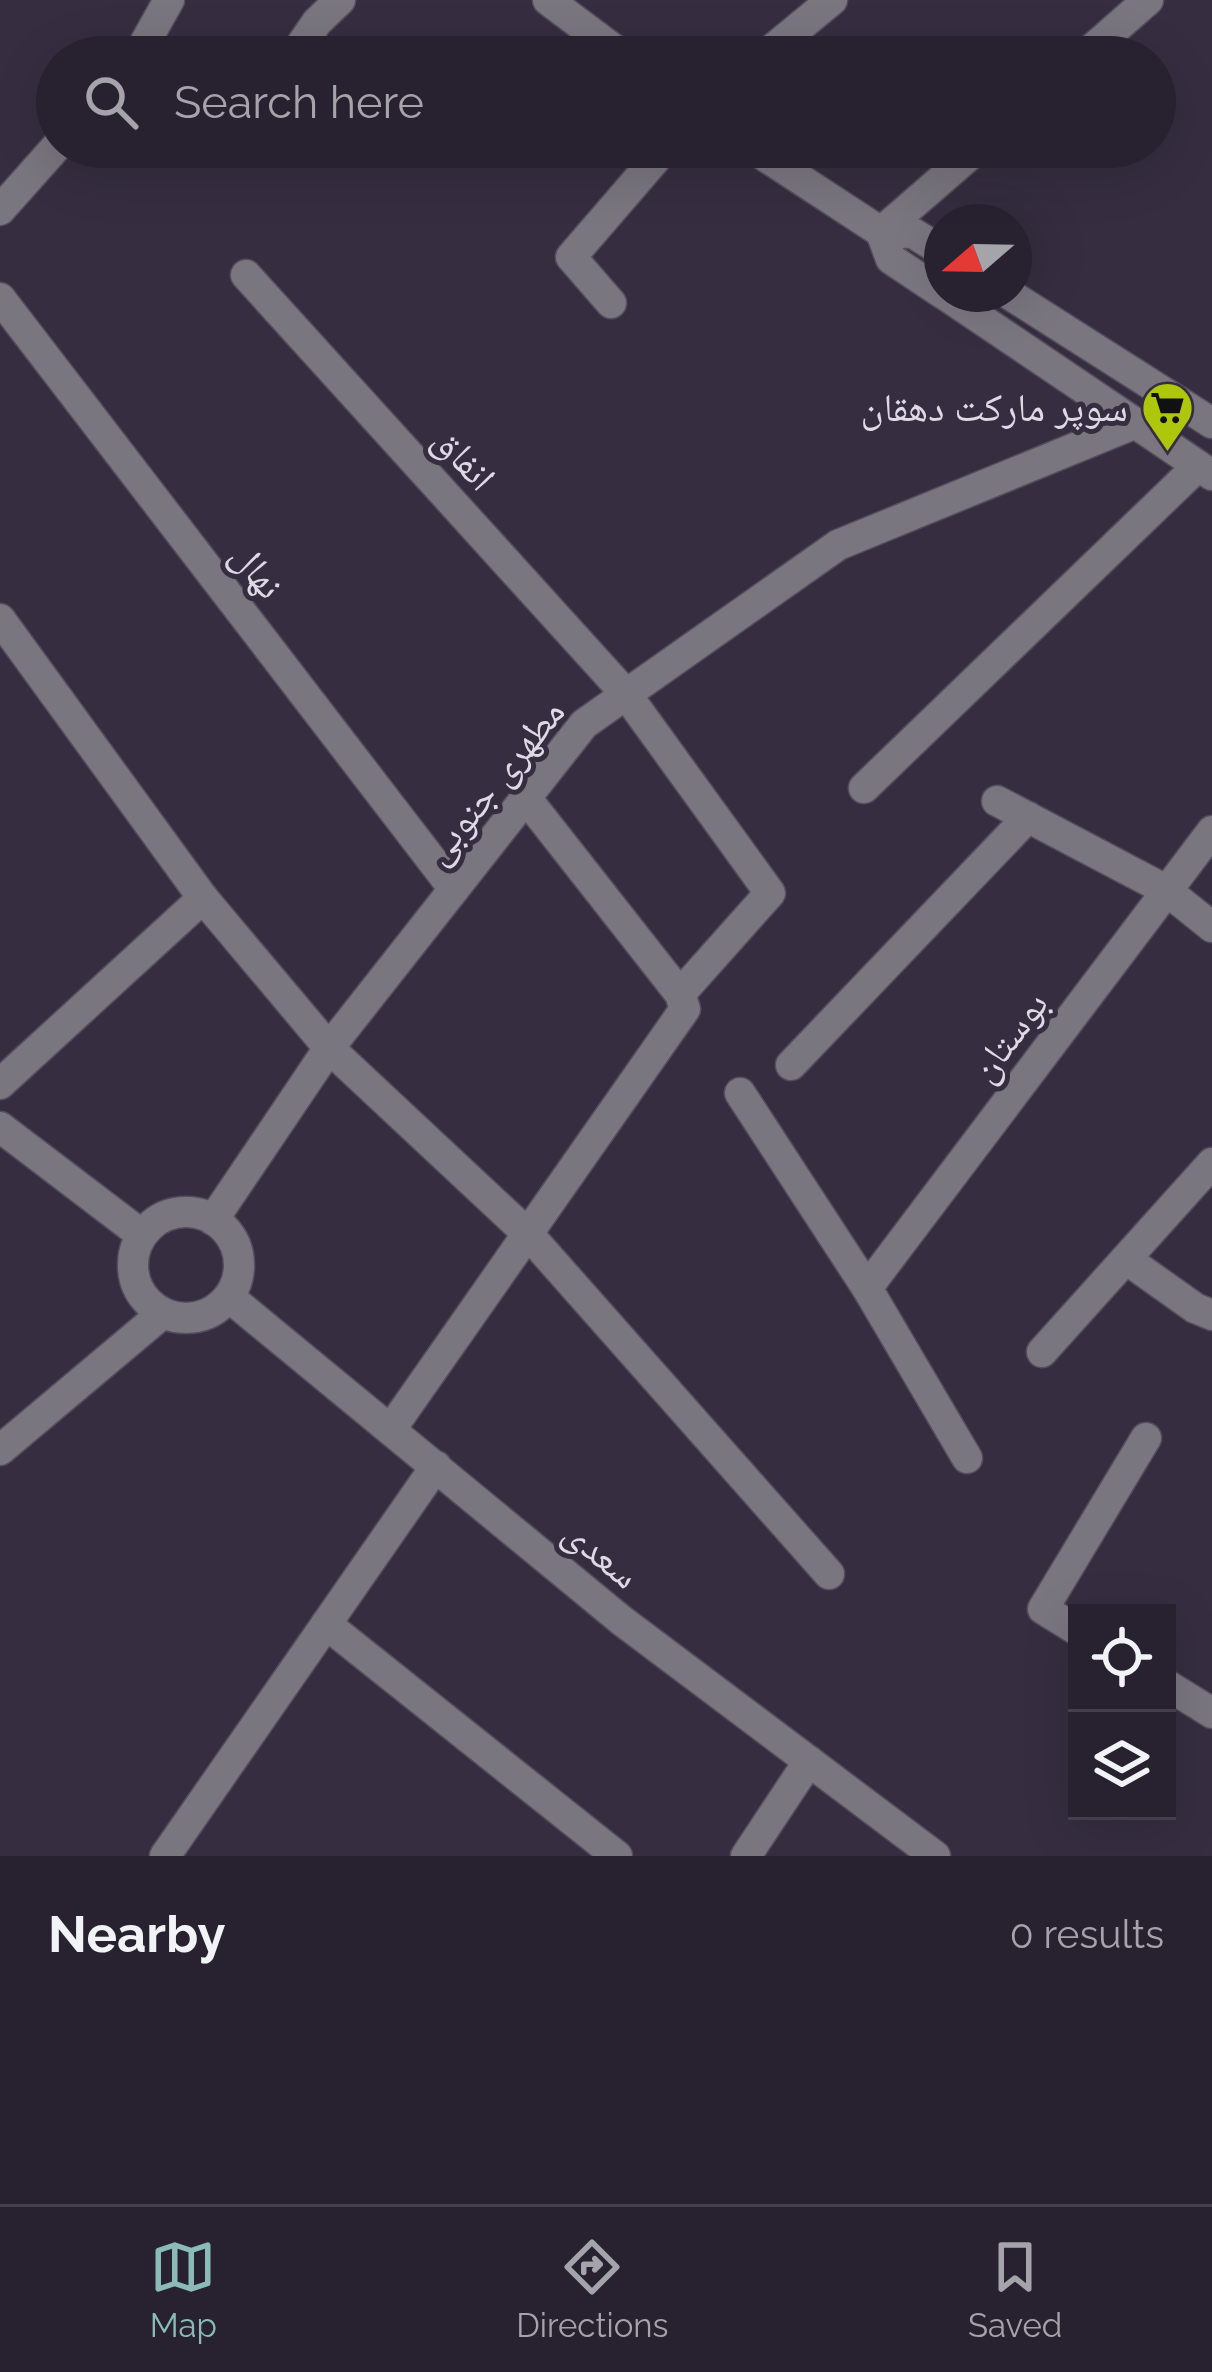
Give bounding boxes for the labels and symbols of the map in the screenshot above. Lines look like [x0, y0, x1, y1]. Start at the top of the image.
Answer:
north arrow [924, 204, 1032, 312]
supermarket icon: سوپر مارکت دهقان [1139, 379, 1195, 453]
place label: سوپر مارکت دهقان [861, 384, 1128, 431]
street label: انفاق [423, 417, 506, 501]
street label: نهال [221, 533, 294, 608]
street label: مطهری جنوبی [413, 689, 575, 874]
street label: بوستان [959, 982, 1058, 1091]
street label: سعدی [554, 1508, 649, 1599]

